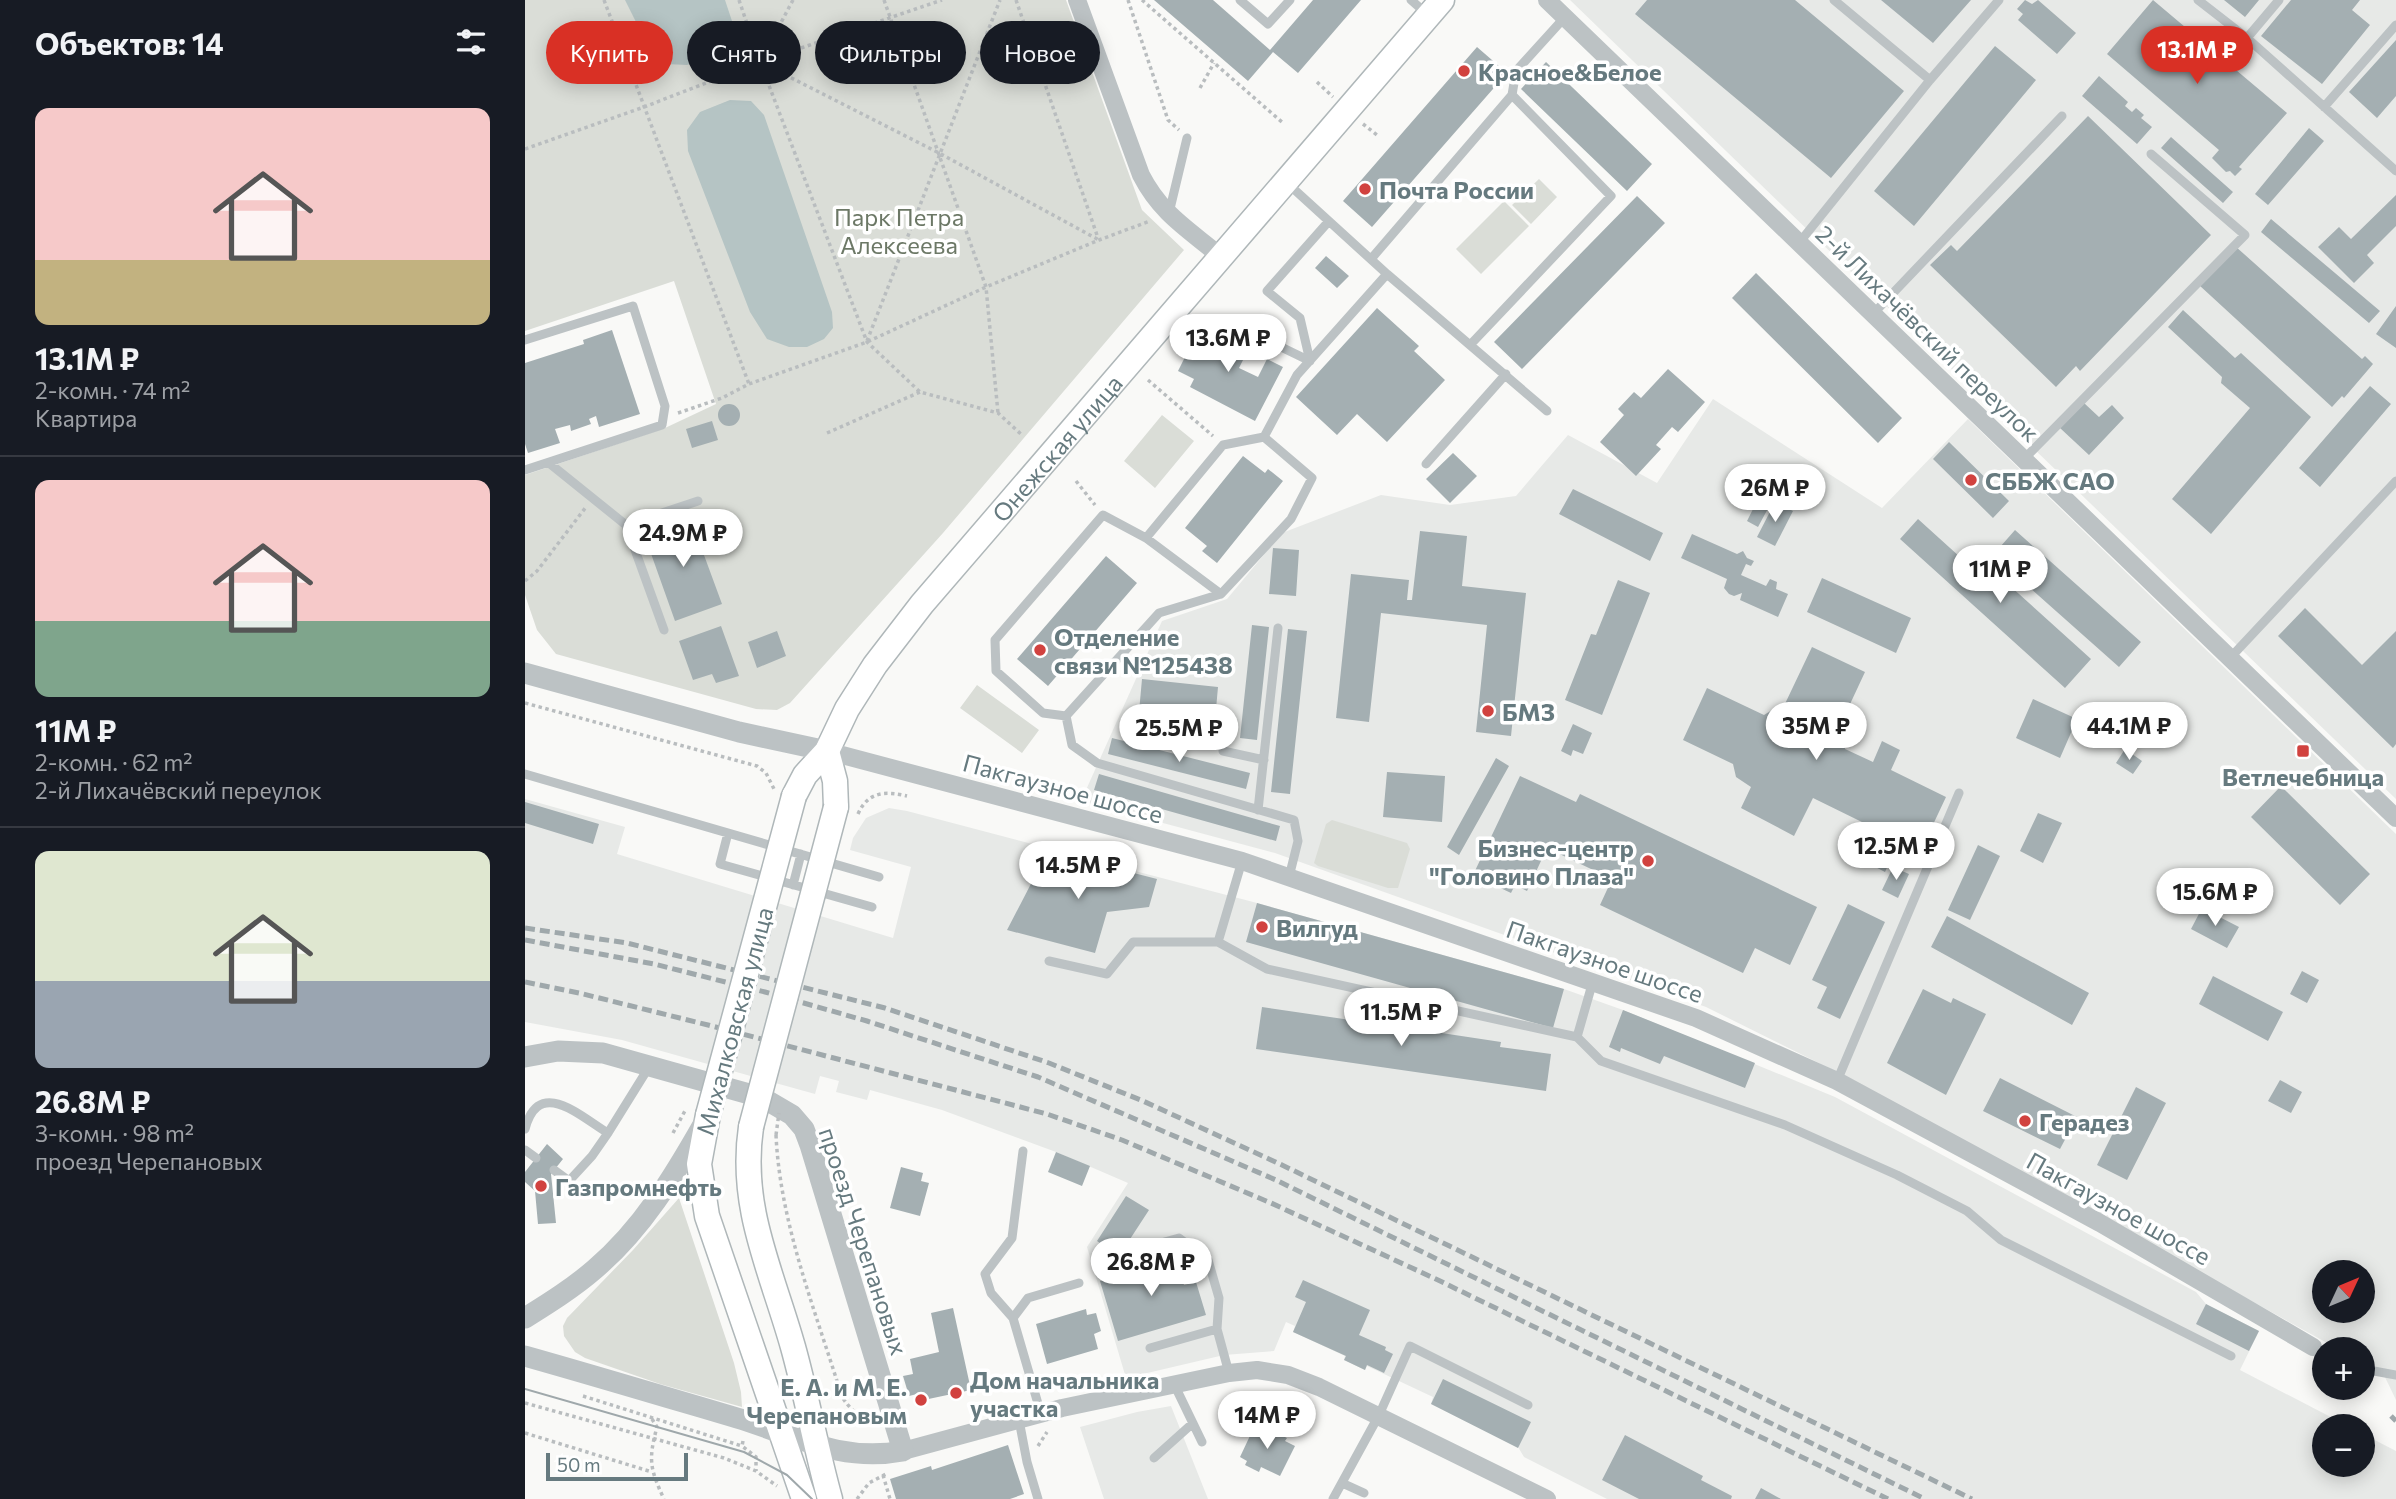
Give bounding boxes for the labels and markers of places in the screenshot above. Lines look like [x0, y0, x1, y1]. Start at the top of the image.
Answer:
pin: 13.1M ₽ [2132, 27, 2262, 86]
place label: Красное&Белое [1478, 57, 1662, 86]
marker: Красное&Белое [1456, 63, 1472, 79]
place label: Почта России [1379, 175, 1534, 204]
marker: Почта России [1357, 181, 1373, 197]
pin: 13.6M ₽ [1163, 314, 1293, 374]
pin: 26M ₽ [1726, 464, 1824, 524]
place label: СББЖ САО [1985, 466, 2115, 495]
marker: СББЖ САО [1963, 472, 1979, 488]
pin: 24.9M ₽ [618, 510, 748, 569]
pin: 11M ₽ [1951, 546, 2049, 605]
place label: Отделение связи №125438 [1054, 622, 1233, 679]
marker: Отделение связи №125438 [1032, 642, 1048, 658]
place label: БМЗ [1502, 697, 1555, 726]
pin: 35M ₽ [1767, 702, 1865, 762]
pin: 44.1M ₽ [2064, 702, 2194, 762]
marker: БМЗ [1480, 703, 1496, 719]
pin: 25.5M ₽ [1114, 704, 1244, 764]
marker: Ветлечебница [2295, 743, 2311, 759]
place label: Ветлечебница [2222, 762, 2384, 791]
pin: 12.5M ₽ [1831, 822, 1961, 882]
place label: Бизнес-центр "Головино Плаза" [1429, 833, 1634, 890]
pin: 14.5M ₽ [1013, 842, 1143, 901]
marker: Бизнес-центр "Головино Плаза" [1640, 853, 1656, 869]
pin: 15.6M ₽ [2150, 869, 2280, 928]
place label: Вилгуд [1276, 913, 1358, 942]
marker: Вилгуд [1254, 919, 1270, 935]
pin: 11.5M ₽ [1336, 988, 1466, 1048]
place label: Герадез [2039, 1107, 2130, 1136]
marker: Герадез [2017, 1113, 2033, 1129]
place label: Газпромнефть [555, 1172, 722, 1201]
marker: Газпромнефть [533, 1178, 549, 1194]
pin: 26.8M ₽ [1086, 1238, 1216, 1298]
place label: Дом начальника участка [970, 1365, 1159, 1422]
place label: Е. А. и М. Е. Черепановым [747, 1372, 907, 1429]
marker: Дом начальника участка [948, 1385, 964, 1401]
marker: Е. А. и М. Е. Черепановым [913, 1392, 929, 1408]
pin: 14M ₽ [1218, 1392, 1316, 1451]

